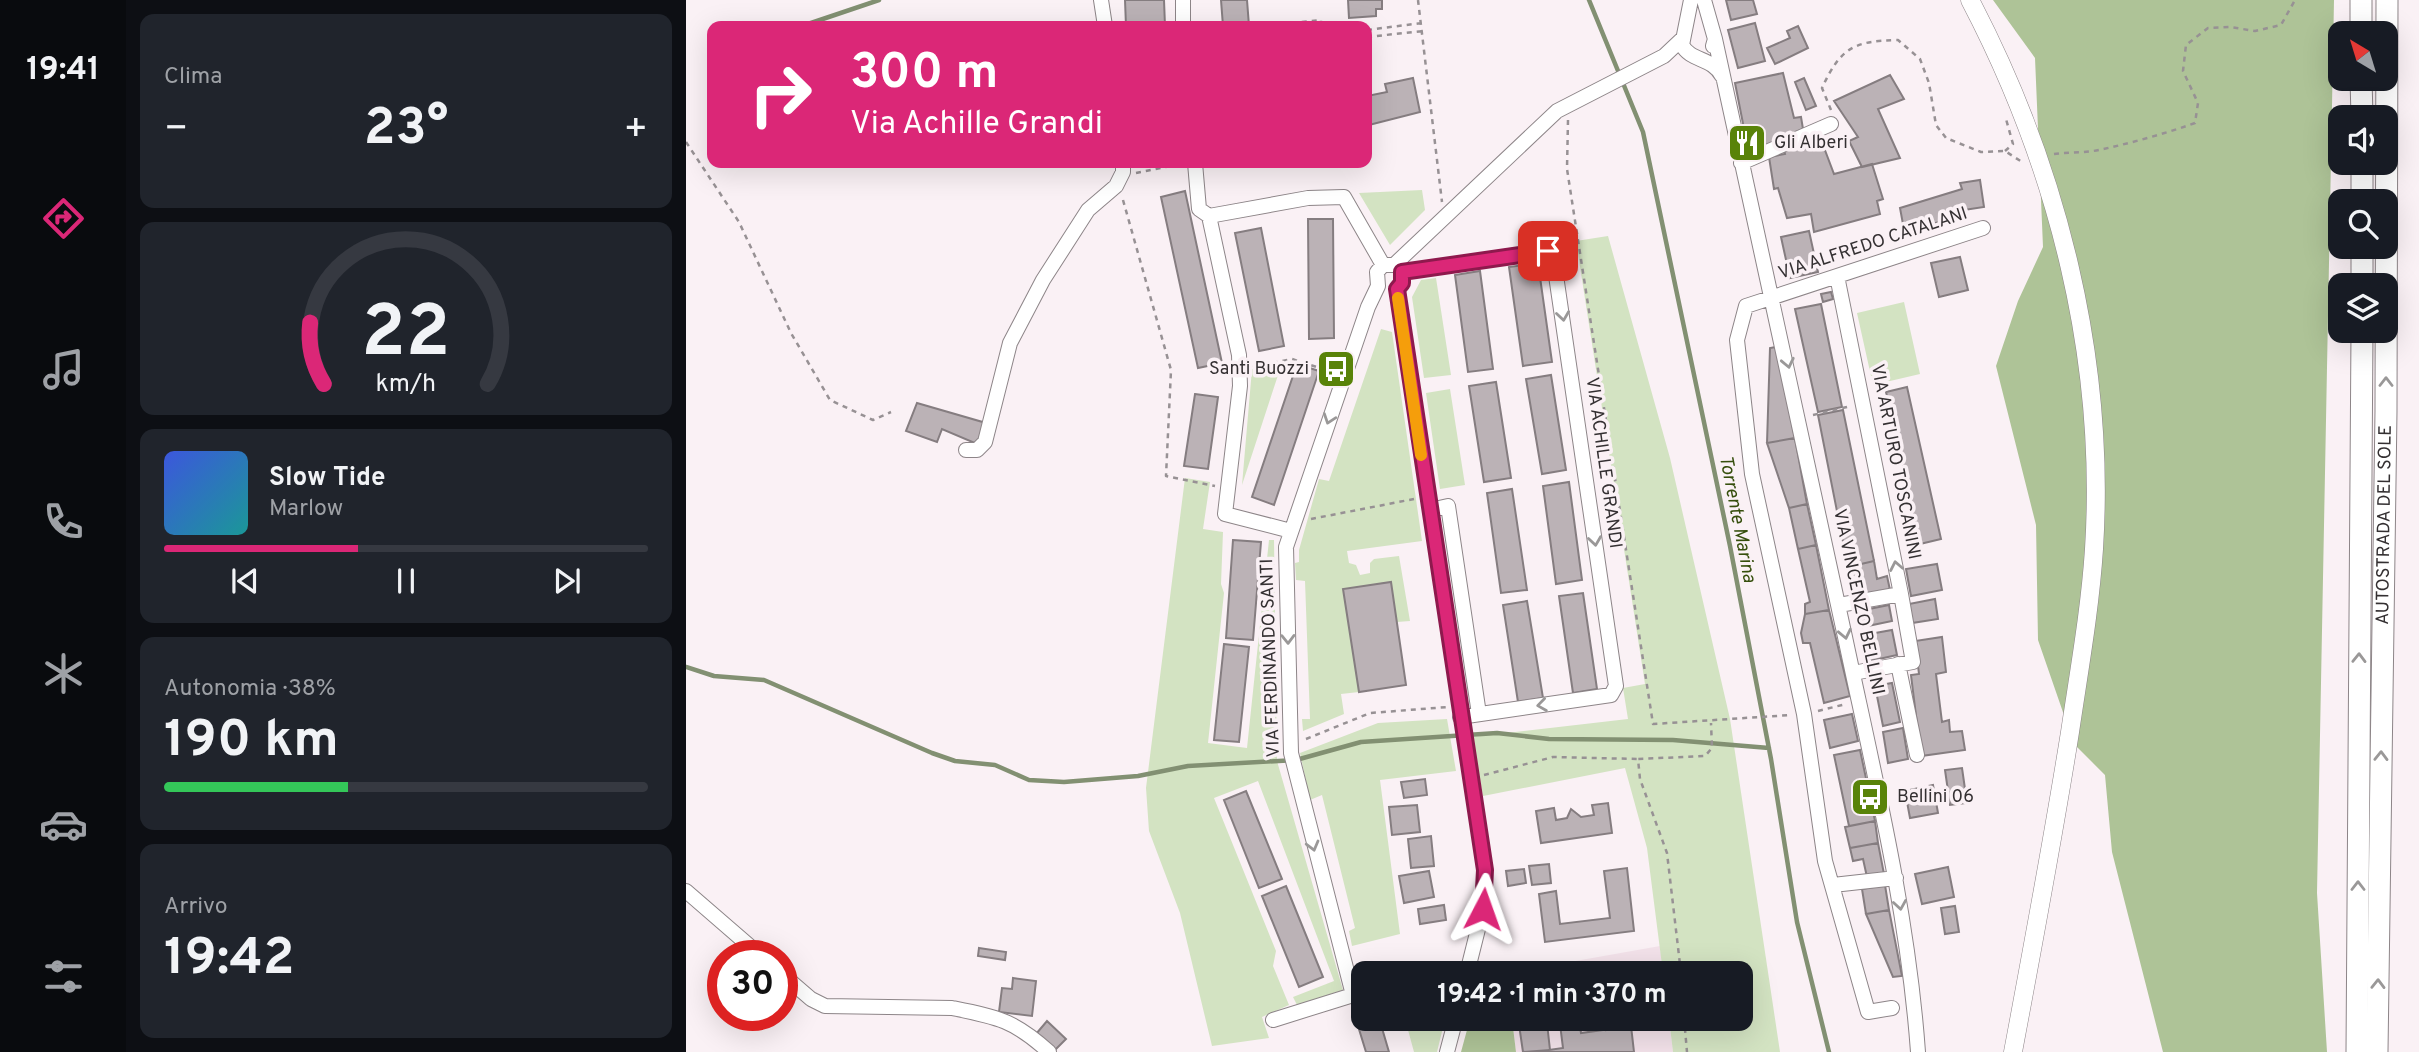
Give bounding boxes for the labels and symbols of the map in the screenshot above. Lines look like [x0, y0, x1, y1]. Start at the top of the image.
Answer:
north arrow [2328, 21, 2398, 91]
restaurant icon: Gli Alberi [1726, 122, 1768, 164]
place label: Gli Alberi [1774, 132, 1848, 155]
street label: VIA ALFREDO CATALANI [1776, 203, 1970, 285]
pin [1518, 221, 1578, 281]
one-way arrow [1555, 310, 1570, 321]
bus stop icon: Santi Buozzi [1315, 348, 1357, 390]
one-way arrow [1780, 357, 1795, 369]
place label: Santi Buozzi [1209, 358, 1309, 381]
street label: VIA ARTURO TOSCANINI [1865, 362, 1925, 562]
street label: VIA ACHILLE GRANDI [1580, 376, 1626, 550]
one-way arrow [2378, 376, 2394, 387]
one-way arrow [1323, 412, 1337, 425]
street label: AUTOSTRADA DEL SOLE [2371, 425, 2397, 625]
water label: Torrente Marina [1713, 453, 1761, 585]
street label: VIA VINCENZO BELLINI [1827, 507, 1889, 697]
one-way arrow [1587, 535, 1602, 547]
street label: VIA FERDINANDO SANTI [1256, 558, 1286, 758]
one-way arrow [1889, 560, 1904, 572]
one-way arrow [1836, 628, 1851, 640]
one-way arrow [1281, 634, 1296, 645]
one-way arrow [2352, 653, 2367, 664]
one-way arrow [1536, 697, 1548, 712]
one-way arrow [2373, 751, 2389, 761]
bus stop icon: Bellini 06 [1849, 776, 1891, 818]
place label: Bellini 06 [1897, 786, 1974, 809]
one-way arrow [1305, 840, 1320, 852]
position arrow [1446, 872, 1520, 946]
one-way arrow [2350, 880, 2366, 891]
one-way arrow [1892, 899, 1907, 911]
speed limit sign: 30 [707, 940, 798, 1031]
one-way arrow [2370, 978, 2386, 989]

